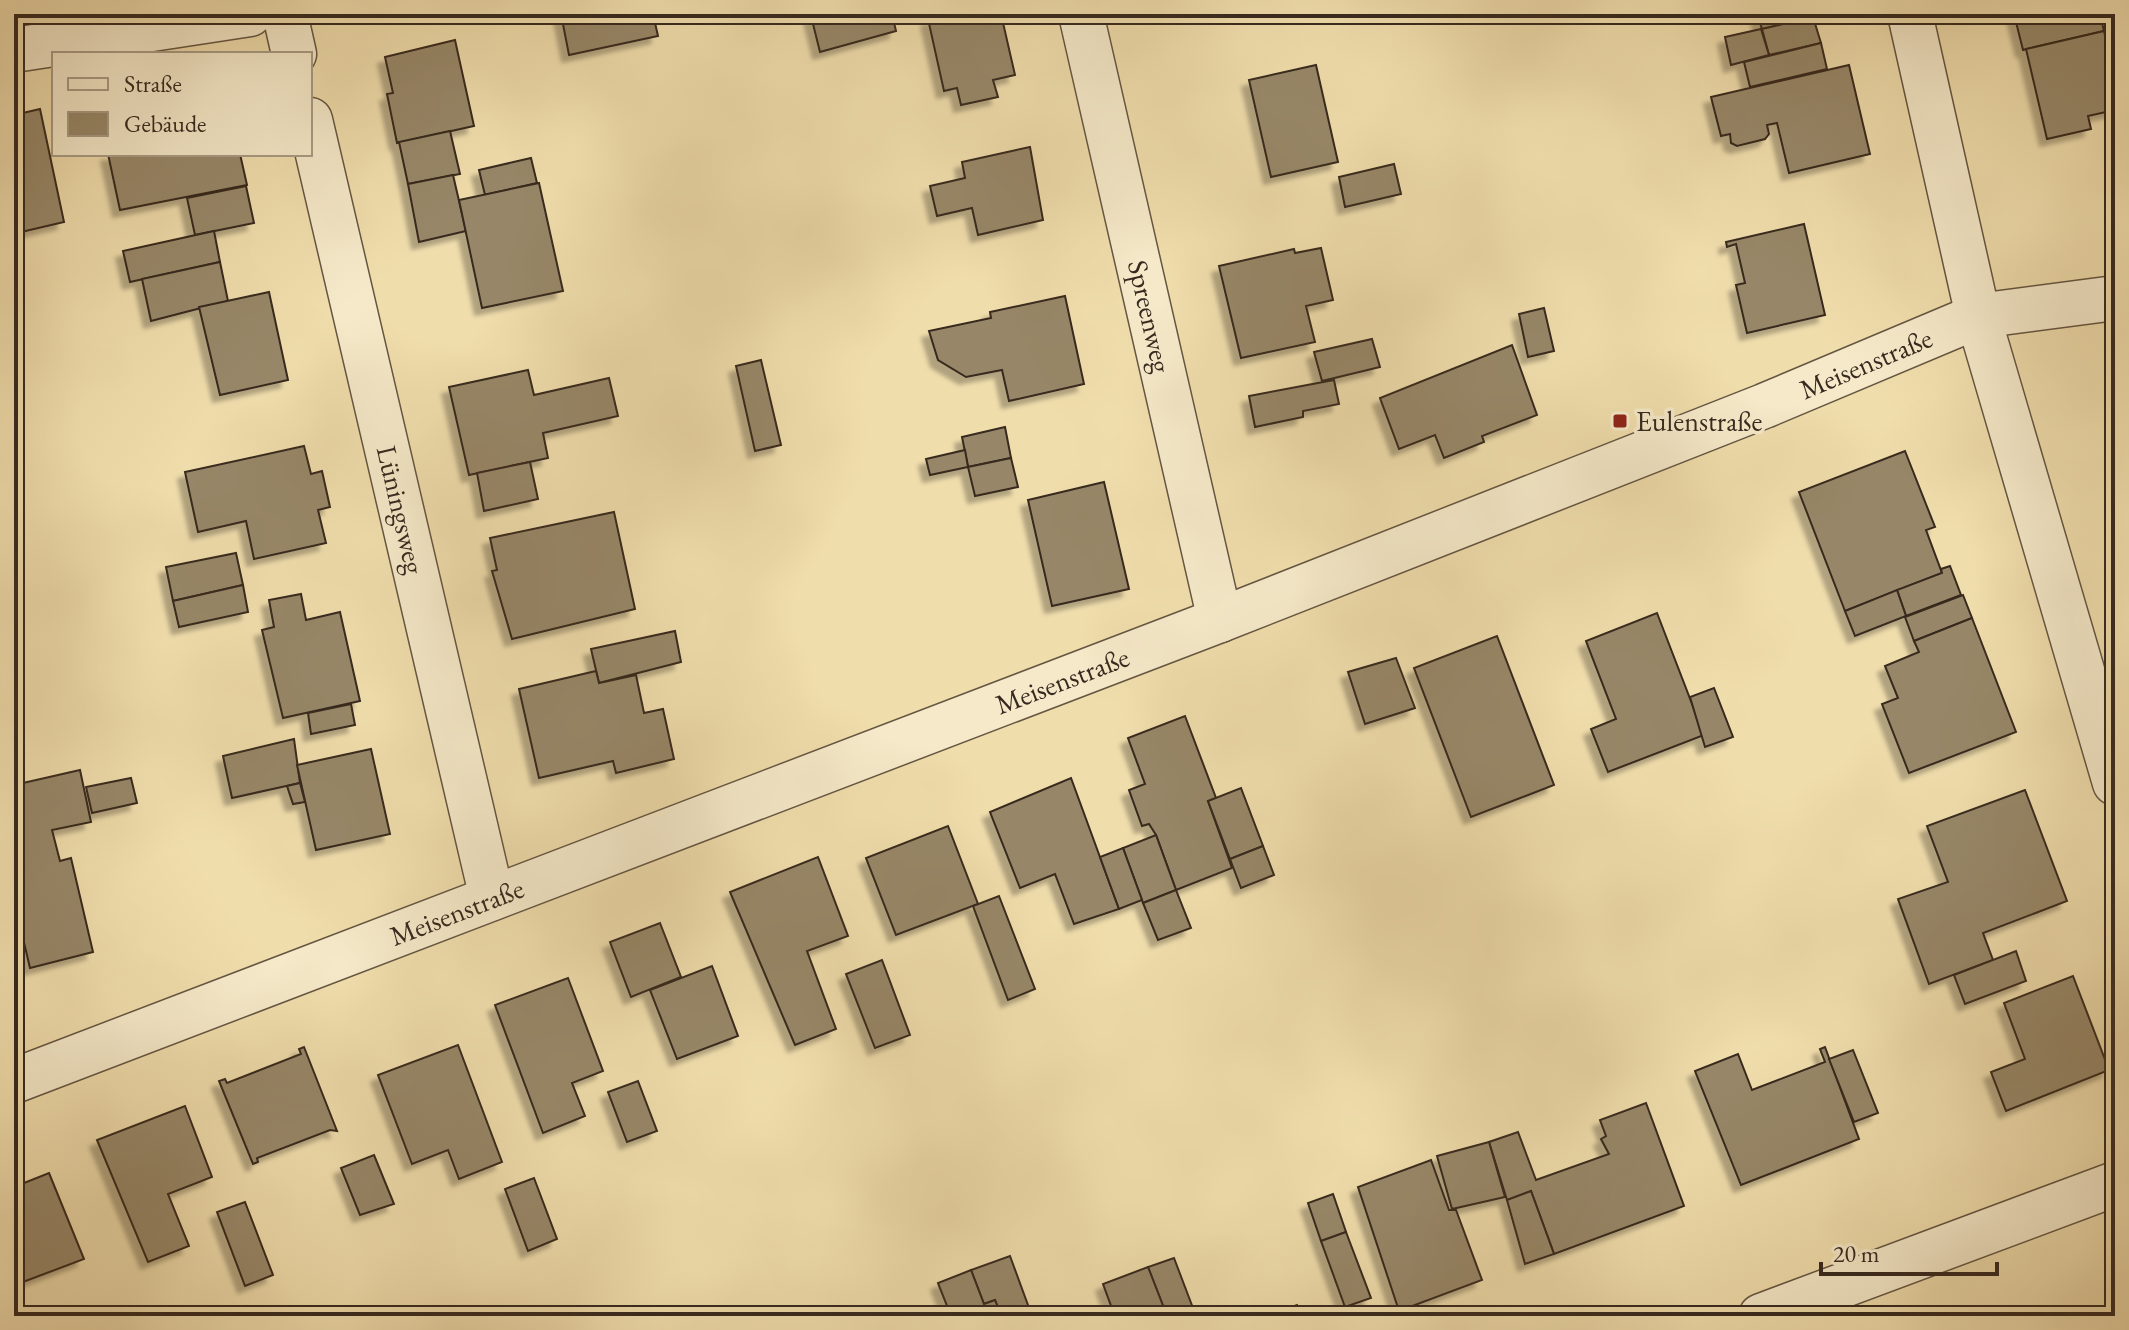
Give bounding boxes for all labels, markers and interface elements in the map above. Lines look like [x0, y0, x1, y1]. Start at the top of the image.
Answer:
legend [52, 52, 312, 156]
text: Straße [124, 68, 182, 99]
text: Gebäude [124, 108, 206, 139]
street label: Spreenweg [1120, 256, 1181, 377]
street label: Meisenstraße [1794, 319, 1938, 407]
place label: Eulenstraße [1636, 403, 1762, 439]
marker: Eulenstraße [1611, 412, 1629, 430]
street label: Lüningsweg [369, 442, 434, 578]
street label: Meisenstraße [990, 638, 1134, 722]
street label: Meisenstraße [385, 870, 529, 954]
scale bar [1821, 1226, 1997, 1276]
text: 20 m [1833, 1238, 1880, 1269]

